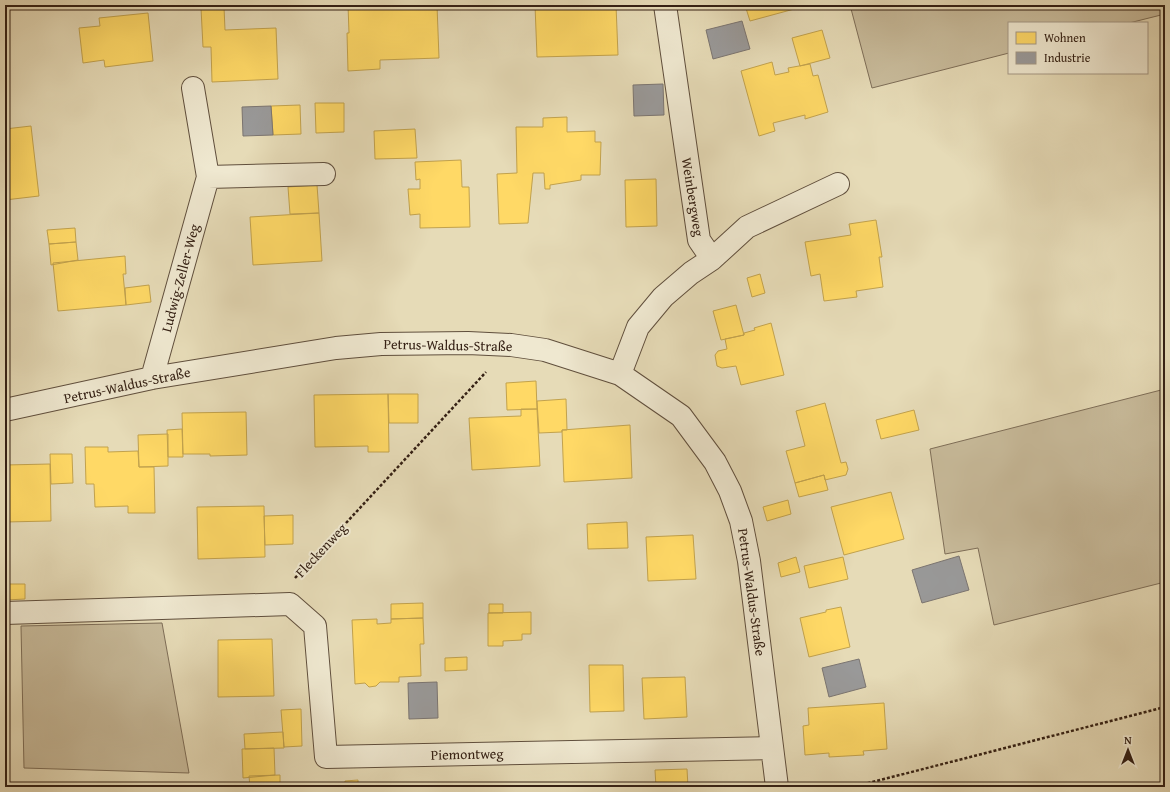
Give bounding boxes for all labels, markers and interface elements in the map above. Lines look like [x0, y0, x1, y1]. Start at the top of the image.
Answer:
legend [1008, 22, 1148, 74]
text: Wohnen [1044, 29, 1086, 46]
text: Industrie [1044, 49, 1091, 66]
street label: Weinbergweg [677, 156, 709, 238]
street label: Ludwig-Zeller-Weg [156, 222, 204, 334]
street label: Petrus-Waldus-Straße [383, 334, 513, 356]
street label: Petrus-Waldus-Straße [62, 362, 193, 408]
street label: Fleckenweg [291, 518, 351, 582]
street label: Petrus-Waldus-Straße [733, 527, 771, 658]
north arrow [1108, 730, 1148, 770]
text: N [1124, 732, 1132, 748]
street label: Piemontweg [431, 743, 504, 765]

